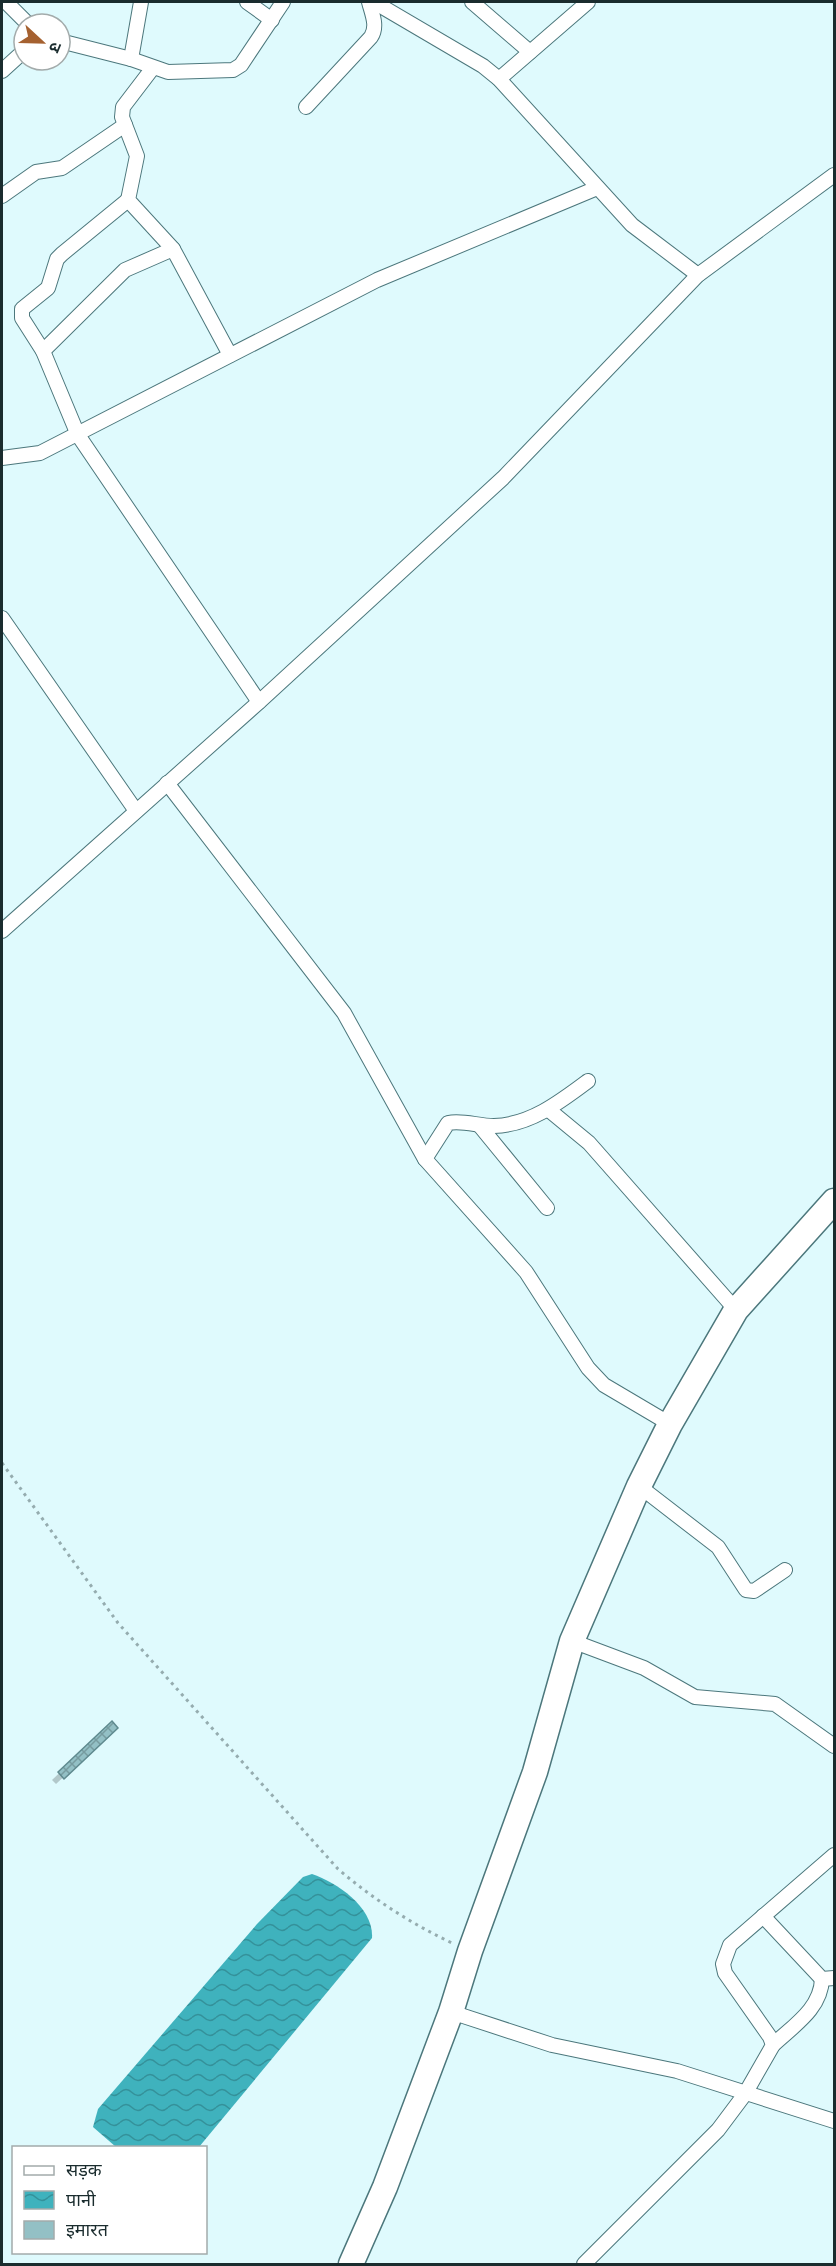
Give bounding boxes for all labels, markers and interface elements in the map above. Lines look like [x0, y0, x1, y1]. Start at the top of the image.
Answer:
north arrow [12, 12, 72, 72]
text: उ [45, 40, 67, 56]
legend [12, 2146, 207, 2254]
text: सड़क [66, 2159, 103, 2180]
text: पानी [66, 2189, 96, 2210]
text: इमारत [66, 2219, 109, 2240]

